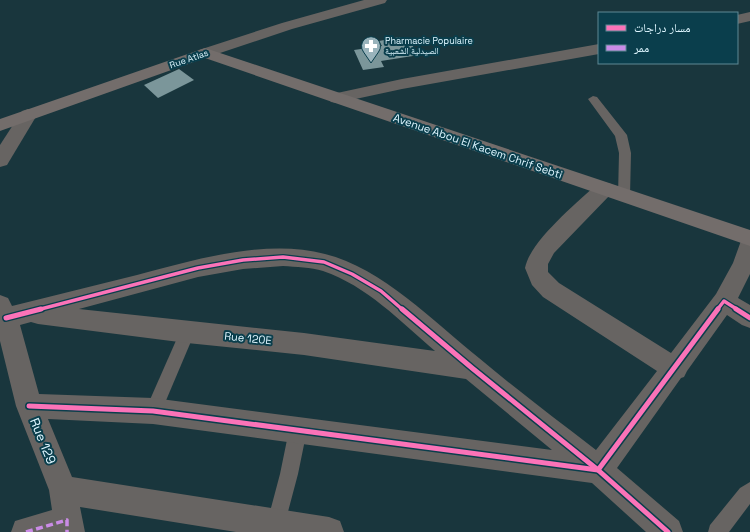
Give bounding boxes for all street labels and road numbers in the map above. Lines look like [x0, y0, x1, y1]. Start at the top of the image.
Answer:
street label: Rue Atlas [168, 47, 210, 71]
street label: Avenue Abou El Kacem Chrif Sebti [392, 110, 565, 182]
street label: Rue 120E [224, 329, 272, 347]
street label: Rue 129 [26, 415, 60, 467]

